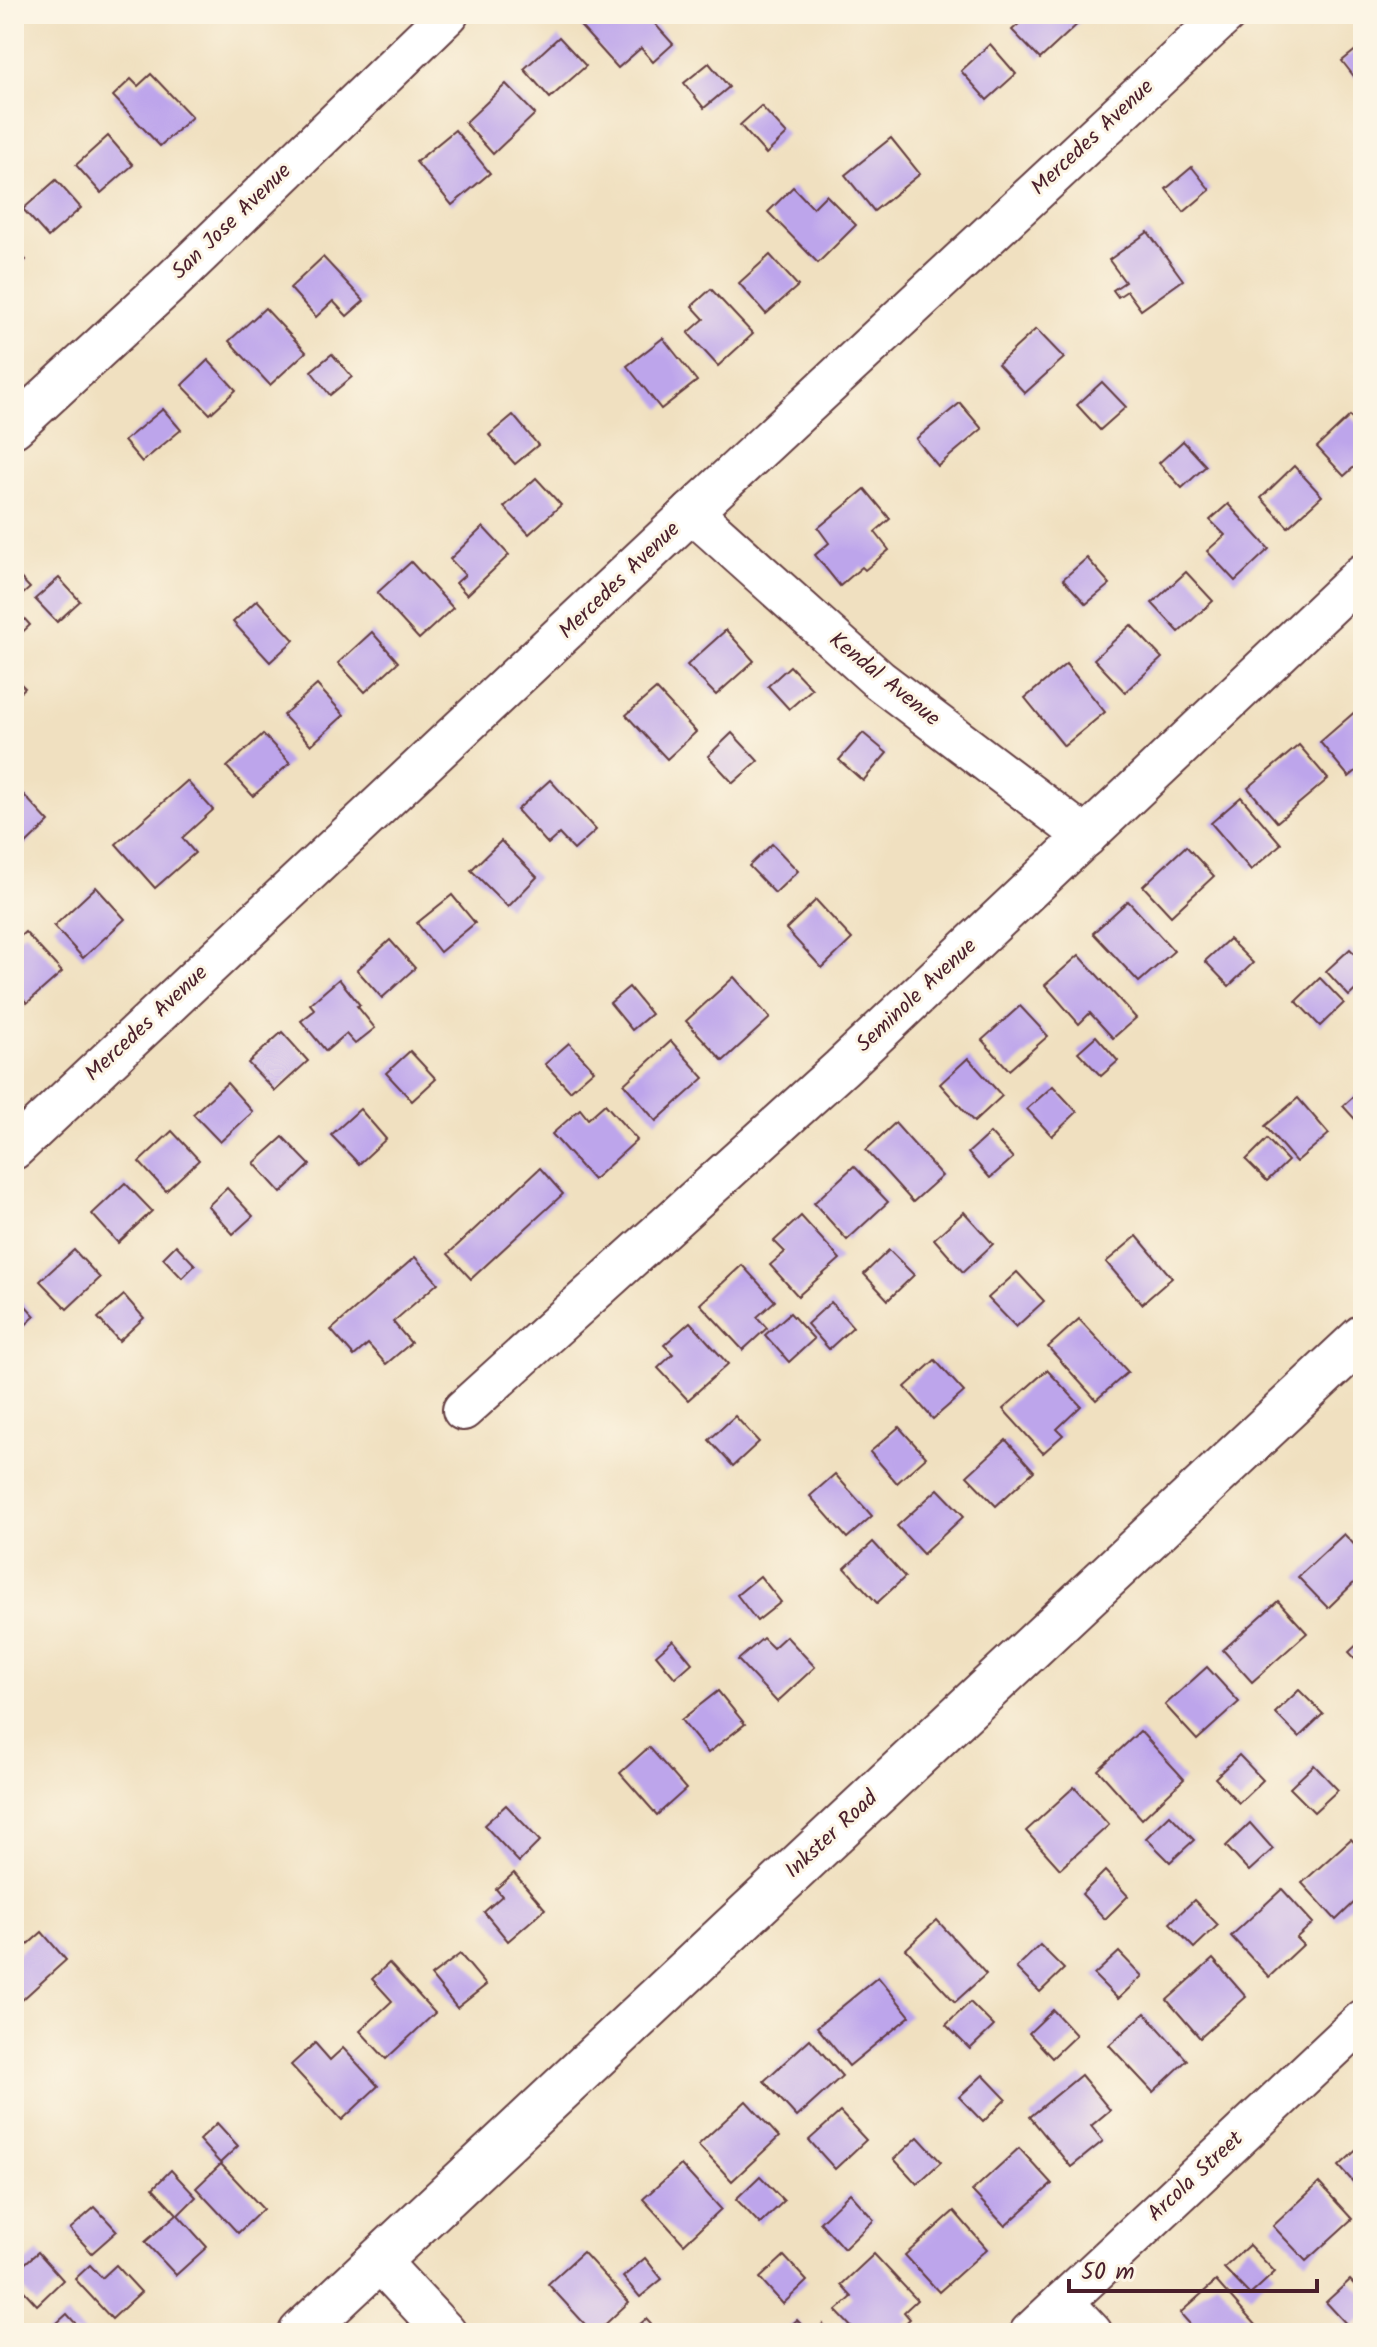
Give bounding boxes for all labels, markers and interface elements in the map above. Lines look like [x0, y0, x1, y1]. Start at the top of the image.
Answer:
street label: Mercedes Avenue [1023, 71, 1163, 205]
street label: San Jose Avenue [164, 155, 300, 289]
street label: Mercedes Avenue [551, 513, 689, 648]
street label: Kendal Avenue [821, 624, 948, 736]
street label: Seminole Avenue [848, 930, 986, 1062]
street label: Mercedes Avenue [77, 957, 217, 1091]
street label: Inkster Road [777, 1782, 887, 1888]
street label: Arcola Street [1140, 2123, 1252, 2231]
scale bar [1069, 2243, 1317, 2293]
text: 50 m [1081, 2253, 1135, 2292]

